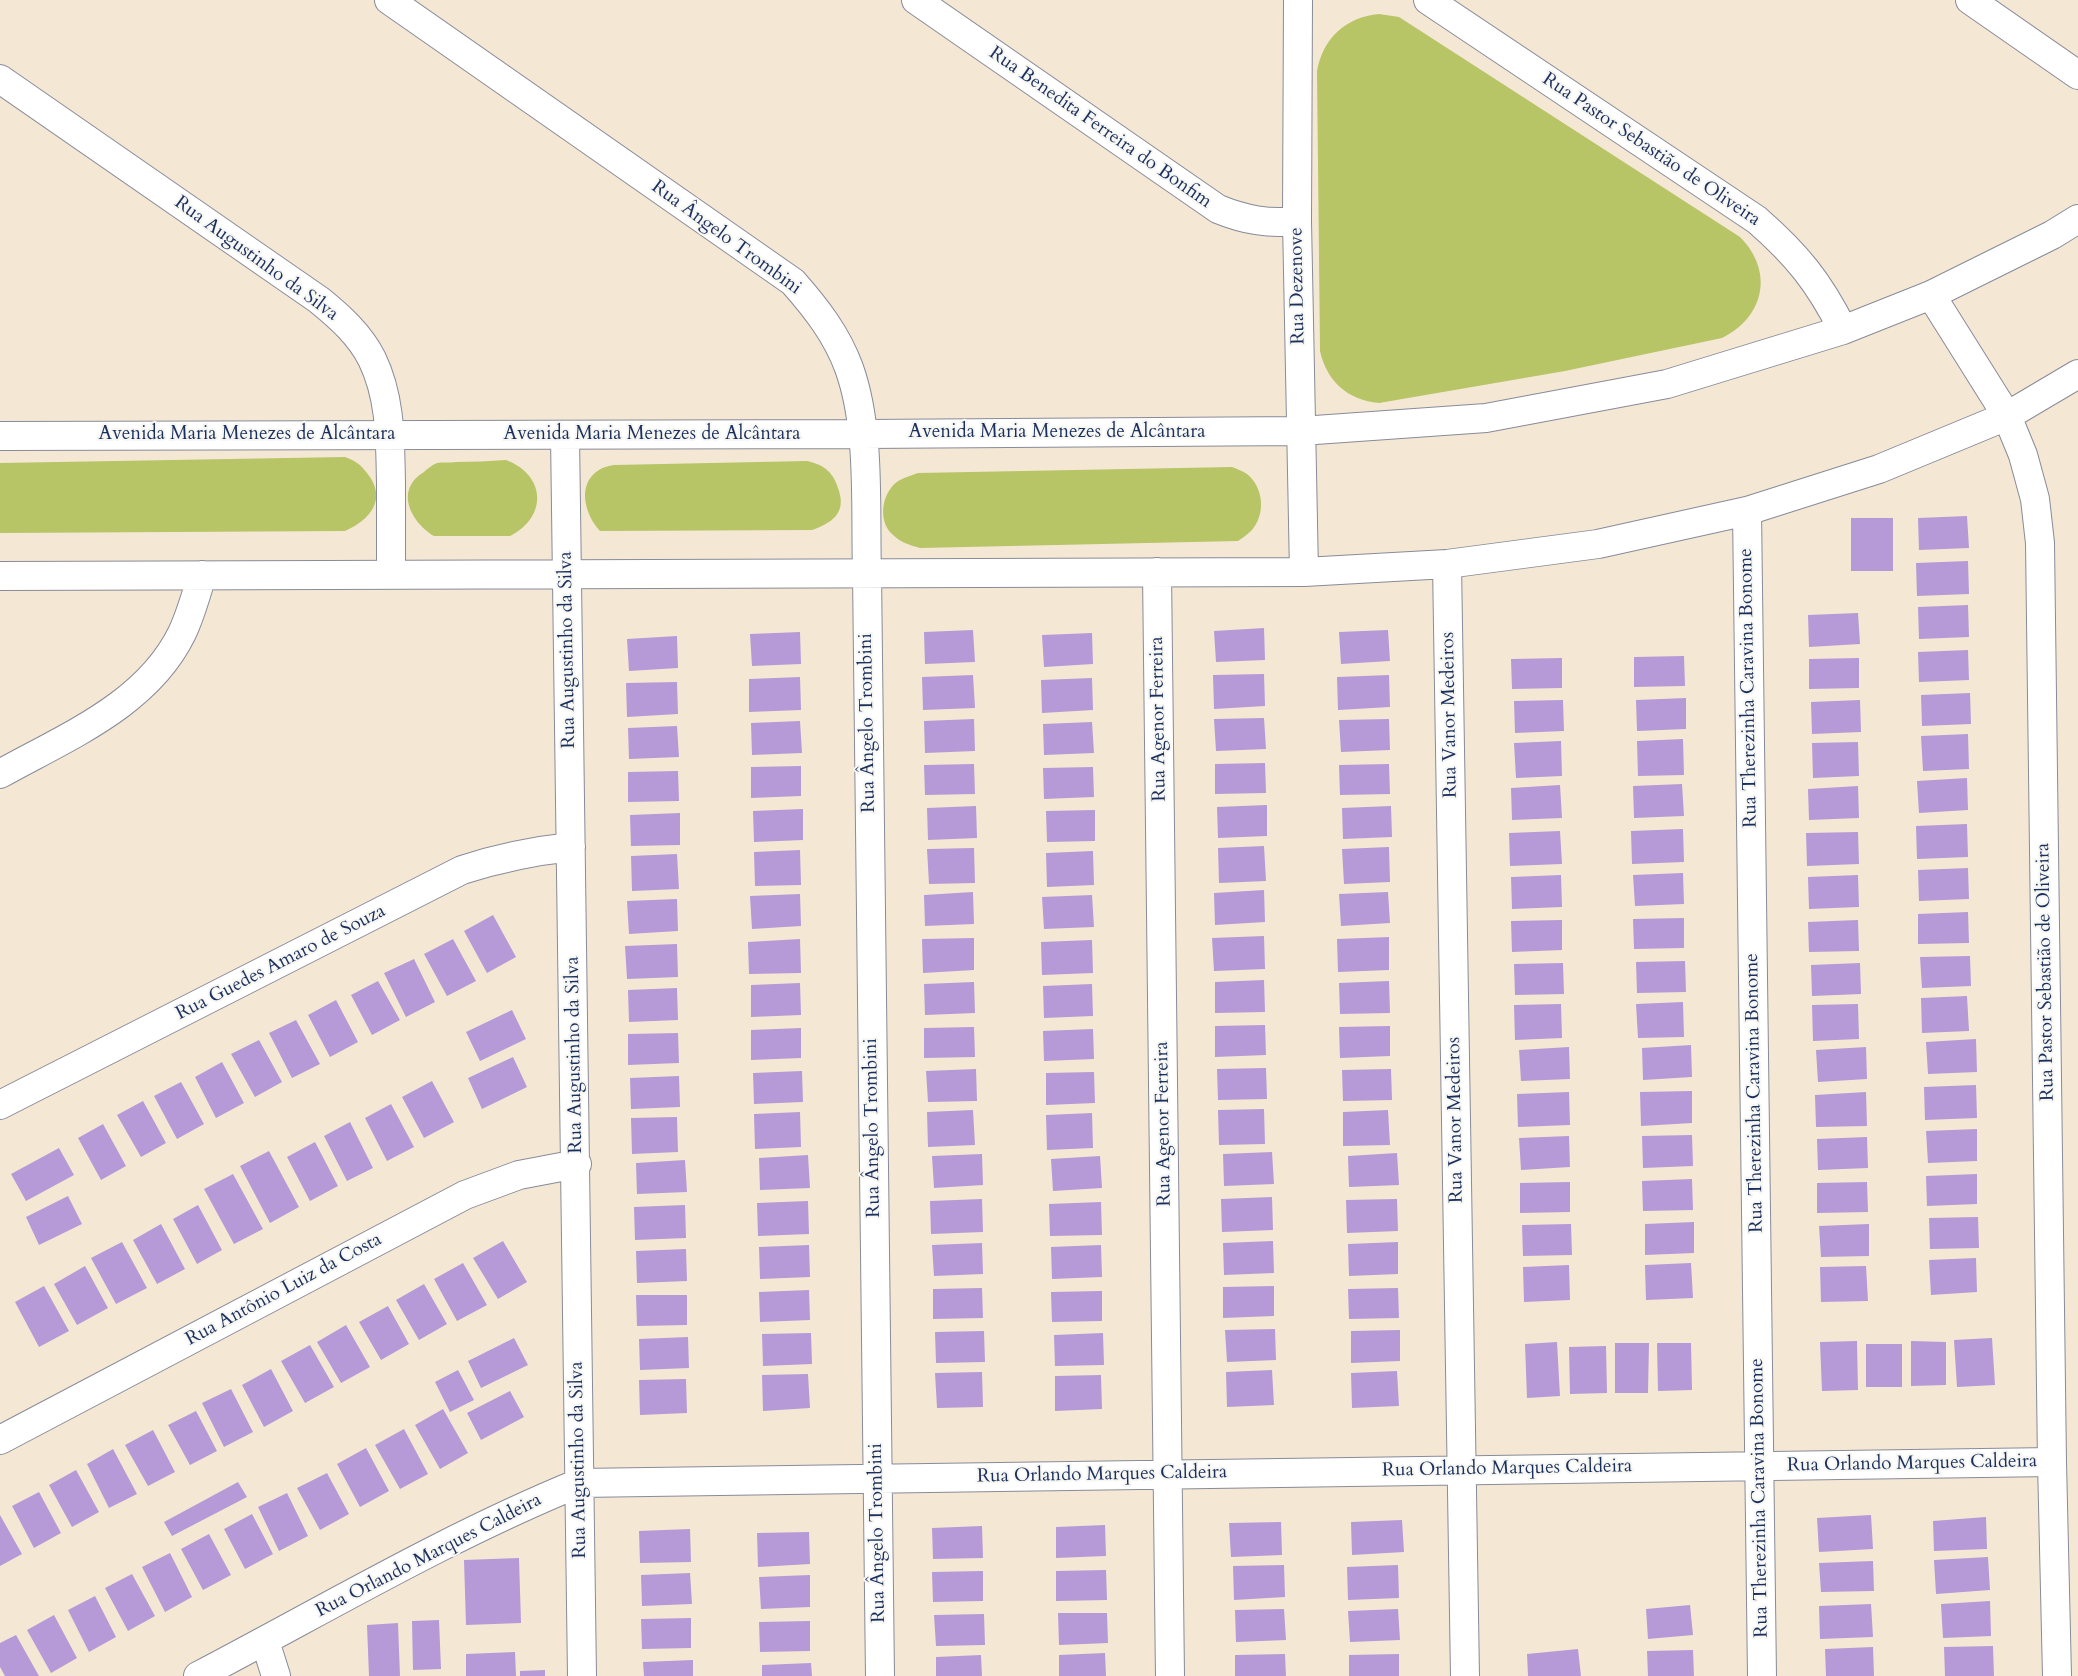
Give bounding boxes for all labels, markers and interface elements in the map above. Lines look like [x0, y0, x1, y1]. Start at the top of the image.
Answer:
street label: Rua Benedita Ferreira do Bonfim [984, 42, 1216, 214]
street label: Rua Pastor Sebastião de Oliveira [1538, 68, 1764, 232]
street label: Rua Ângelo Trombini [647, 176, 805, 300]
street label: Rua Augustinho da Silva [170, 192, 342, 326]
street label: Rua Dezenove [1286, 227, 1310, 345]
street label: Avenida Maria Menezes de Alcântara [909, 422, 1205, 444]
street label: Avenida Maria Menezes de Alcântara [99, 424, 395, 446]
street label: Avenida Maria Menezes de Alcântara [504, 424, 800, 446]
street label: Rua Therezinha Caravina Bonome [1735, 548, 1763, 828]
street label: Rua Augustinho da Silva [555, 551, 581, 749]
street label: Rua Vanor Medeiros [1437, 632, 1463, 798]
street label: Rua Ângelo Trombini [855, 633, 881, 813]
street label: Rua Agenor Ferreira [1146, 636, 1172, 802]
street label: Rua Pastor Sebastião de Oliveira [2032, 843, 2060, 1101]
street label: Rua Guedes Amaro de Souza [172, 900, 390, 1026]
street label: Rua Therezinha Caravina Bonome [1741, 953, 1769, 1233]
street label: Rua Augustinho da Silva [562, 956, 588, 1154]
street label: Rua Vanor Medeiros [1443, 1037, 1469, 1203]
street label: Rua Ângelo Trombini [860, 1038, 886, 1218]
street label: Rua Agenor Ferreira [1151, 1041, 1177, 1207]
street label: Rua Antônio Luiz da Costa [182, 1229, 386, 1351]
street label: Rua Therezinha Caravina Bonome [1746, 1358, 1774, 1638]
street label: Rua Augustinho da Silva [566, 1361, 592, 1559]
street label: Rua Ângelo Trombini [865, 1443, 891, 1623]
street label: Rua Orlando Marques Caldeira [1787, 1450, 2037, 1478]
street label: Rua Orlando Marques Caldeira [1382, 1455, 1632, 1483]
street label: Rua Orlando Marques Caldeira [977, 1461, 1227, 1489]
street label: Rua Orlando Marques Caldeira [312, 1489, 546, 1623]

